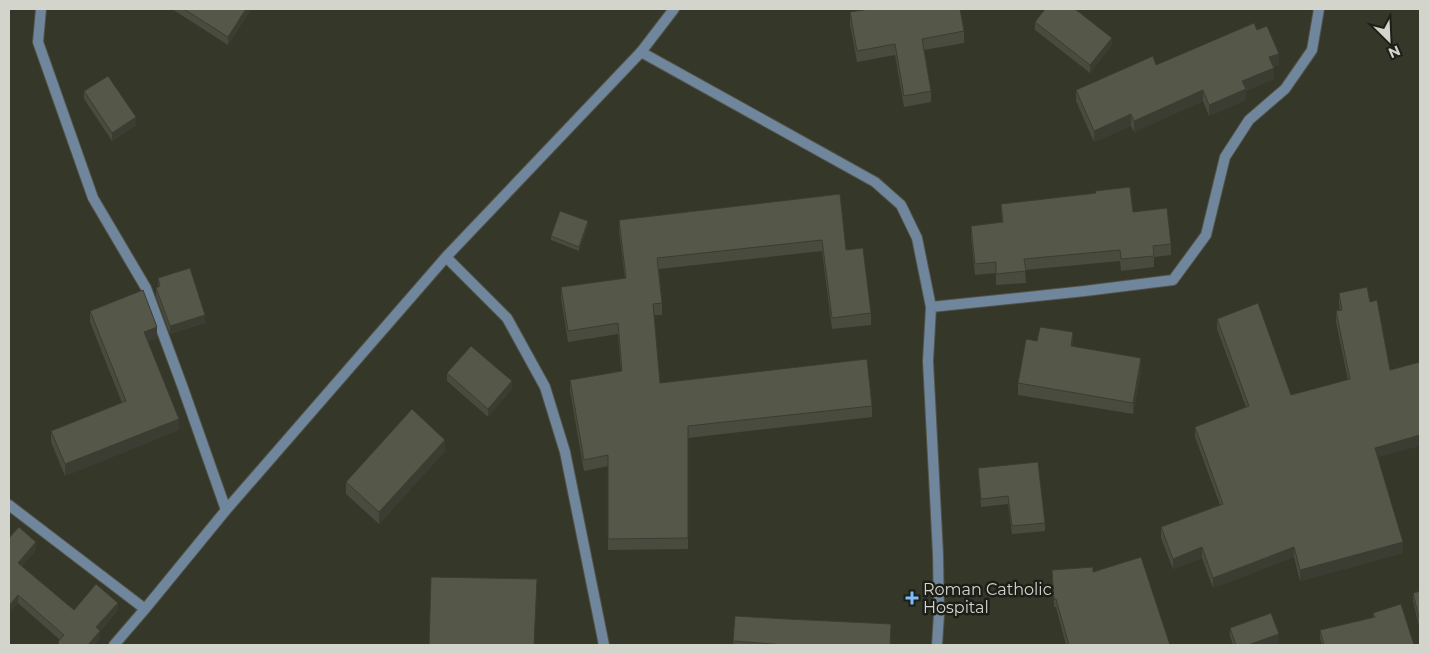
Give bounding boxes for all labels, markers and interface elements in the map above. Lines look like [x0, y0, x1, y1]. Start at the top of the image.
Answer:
north arrow [1364, 15, 1414, 65]
text: N [1385, 41, 1403, 62]
place label: Roman Catholic Hospital [923, 580, 1052, 617]
marker: Roman Catholic Hospital [905, 591, 919, 605]

